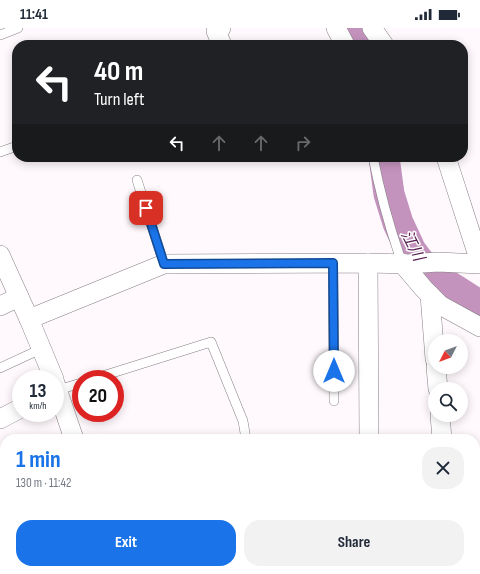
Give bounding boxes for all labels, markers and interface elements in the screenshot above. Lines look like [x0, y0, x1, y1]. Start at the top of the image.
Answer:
text: 11:41 [20, 5, 48, 24]
text: 40 m [94, 55, 143, 88]
icon: left [28, 56, 80, 108]
text: Turn left [94, 89, 145, 110]
icon: left [166, 132, 188, 154]
icon: ahead [208, 132, 230, 154]
icon: ahead [250, 132, 272, 154]
icon: right [292, 132, 314, 154]
pin [129, 191, 163, 225]
icon: arrive [135, 197, 157, 219]
water label: 江川 [396, 227, 429, 266]
north arrow [428, 334, 468, 374]
map controls [428, 334, 468, 422]
position arrow [313, 350, 355, 392]
speed limit sign: 20 [72, 370, 124, 422]
text: 13 [30, 379, 46, 403]
button: search [428, 382, 468, 422]
text: km/h [29, 400, 47, 412]
text: 1 min [16, 445, 61, 474]
button: close [422, 447, 464, 489]
text: 130 m · 11:42 [16, 475, 71, 491]
button: Exit [16, 520, 236, 566]
button: Share [244, 520, 464, 566]

